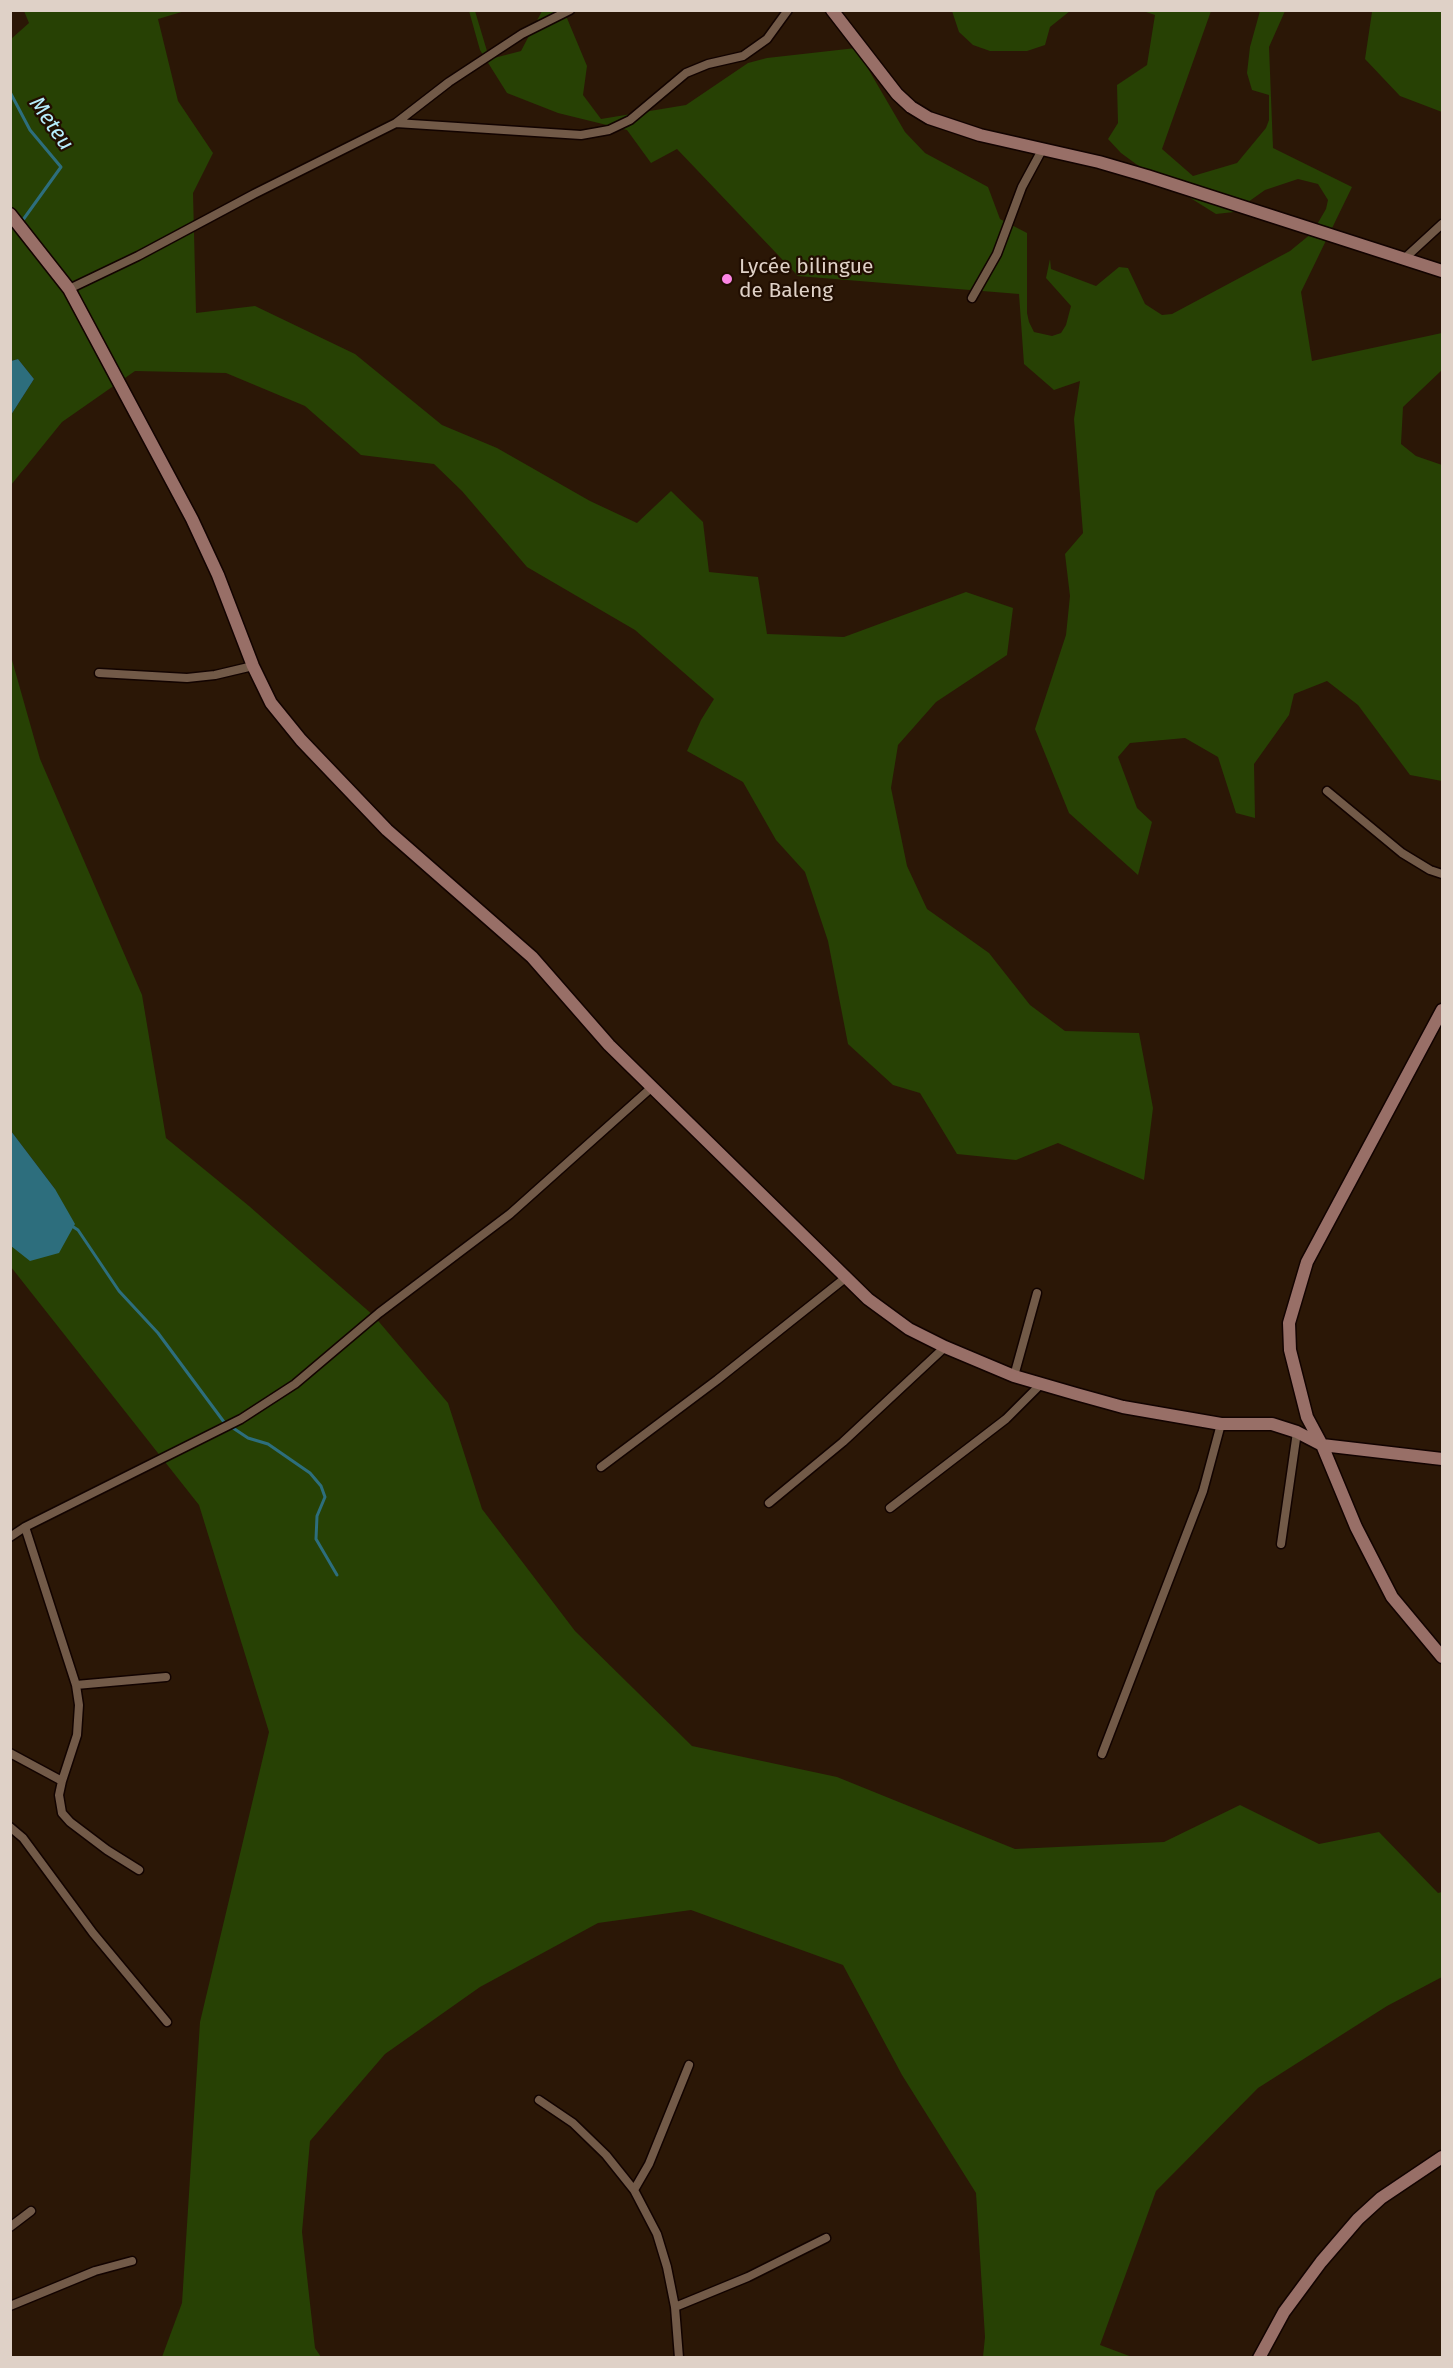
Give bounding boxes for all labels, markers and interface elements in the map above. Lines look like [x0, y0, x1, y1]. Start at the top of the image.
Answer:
water label: Meteu [23, 92, 79, 156]
place label: Lycée bilingue de Baleng [739, 254, 873, 304]
marker: Lycée bilingue de Baleng [720, 272, 734, 286]

